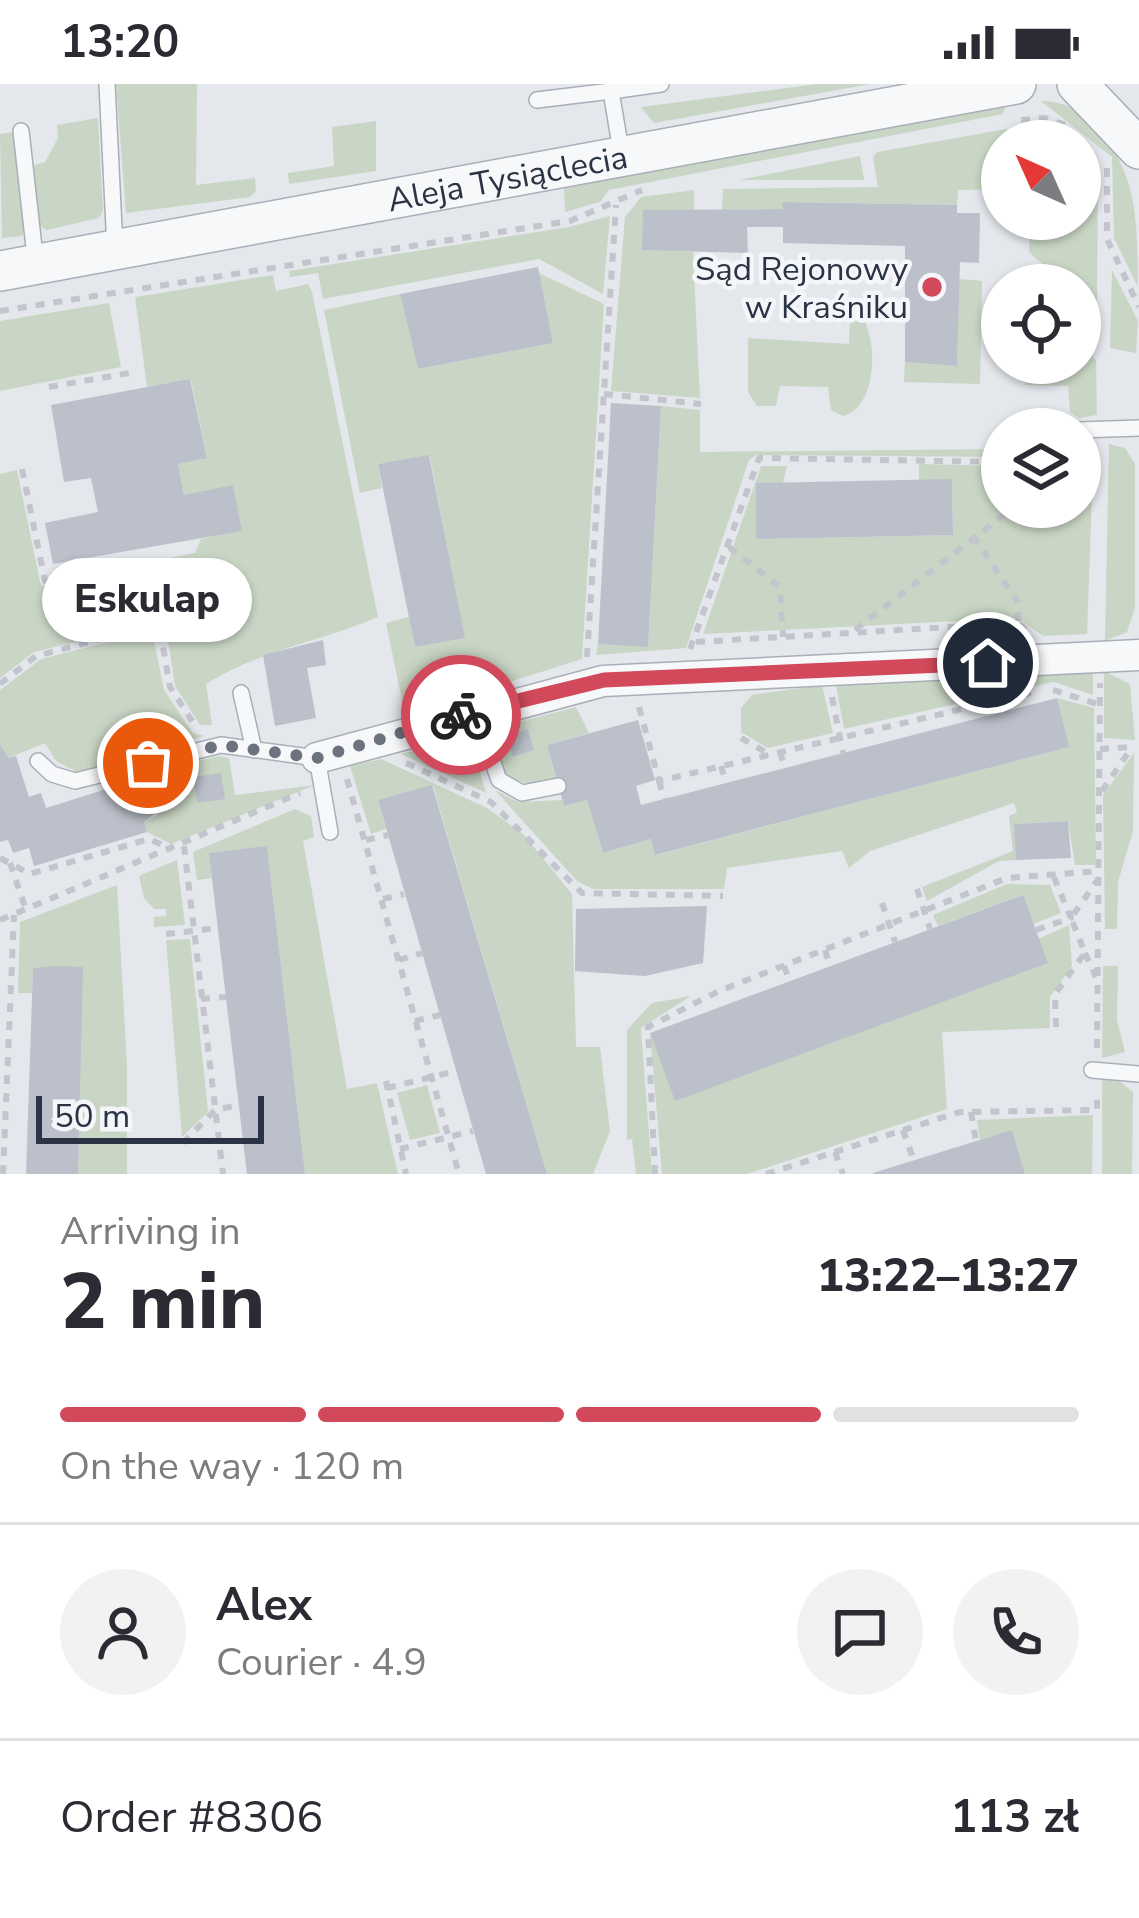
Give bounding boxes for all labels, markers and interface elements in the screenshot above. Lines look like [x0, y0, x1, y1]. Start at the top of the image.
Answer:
text: 13:20 [60, 12, 179, 73]
north arrow [981, 120, 1101, 240]
map controls [981, 120, 1101, 528]
street label: Aleja Tysiąclecia [384, 135, 631, 223]
place label: Sąd Rejonowy w Kraśniku [695, 247, 908, 330]
button: locate [981, 264, 1101, 384]
marker: Sąd Rejonowy w Kraśniku [919, 274, 945, 300]
button: layers [981, 408, 1101, 528]
callout: Eskulap [43, 559, 253, 643]
text: Eskulap [74, 573, 220, 626]
pin [937, 612, 1039, 714]
icon: home [955, 630, 1021, 696]
courier [401, 655, 521, 775]
icon: bike [428, 682, 494, 748]
pin [97, 712, 199, 814]
icon: bag [115, 730, 181, 796]
scale bar [36, 1090, 264, 1143]
text: 50 m [54, 1094, 130, 1139]
text: Arriving in [60, 1205, 241, 1258]
text: 13:22–13:27 [817, 1246, 1079, 1307]
text: 2 min [60, 1249, 265, 1356]
text: On the way · 120 m [60, 1440, 404, 1493]
button: person [60, 1569, 186, 1695]
button: chat [797, 1569, 923, 1695]
button: phone [953, 1569, 1079, 1695]
text: Alex [216, 1575, 312, 1636]
text: Courier · 4.9 [216, 1636, 427, 1689]
text: Order #8306 [60, 1787, 323, 1848]
text: 113 zł [950, 1787, 1079, 1848]

